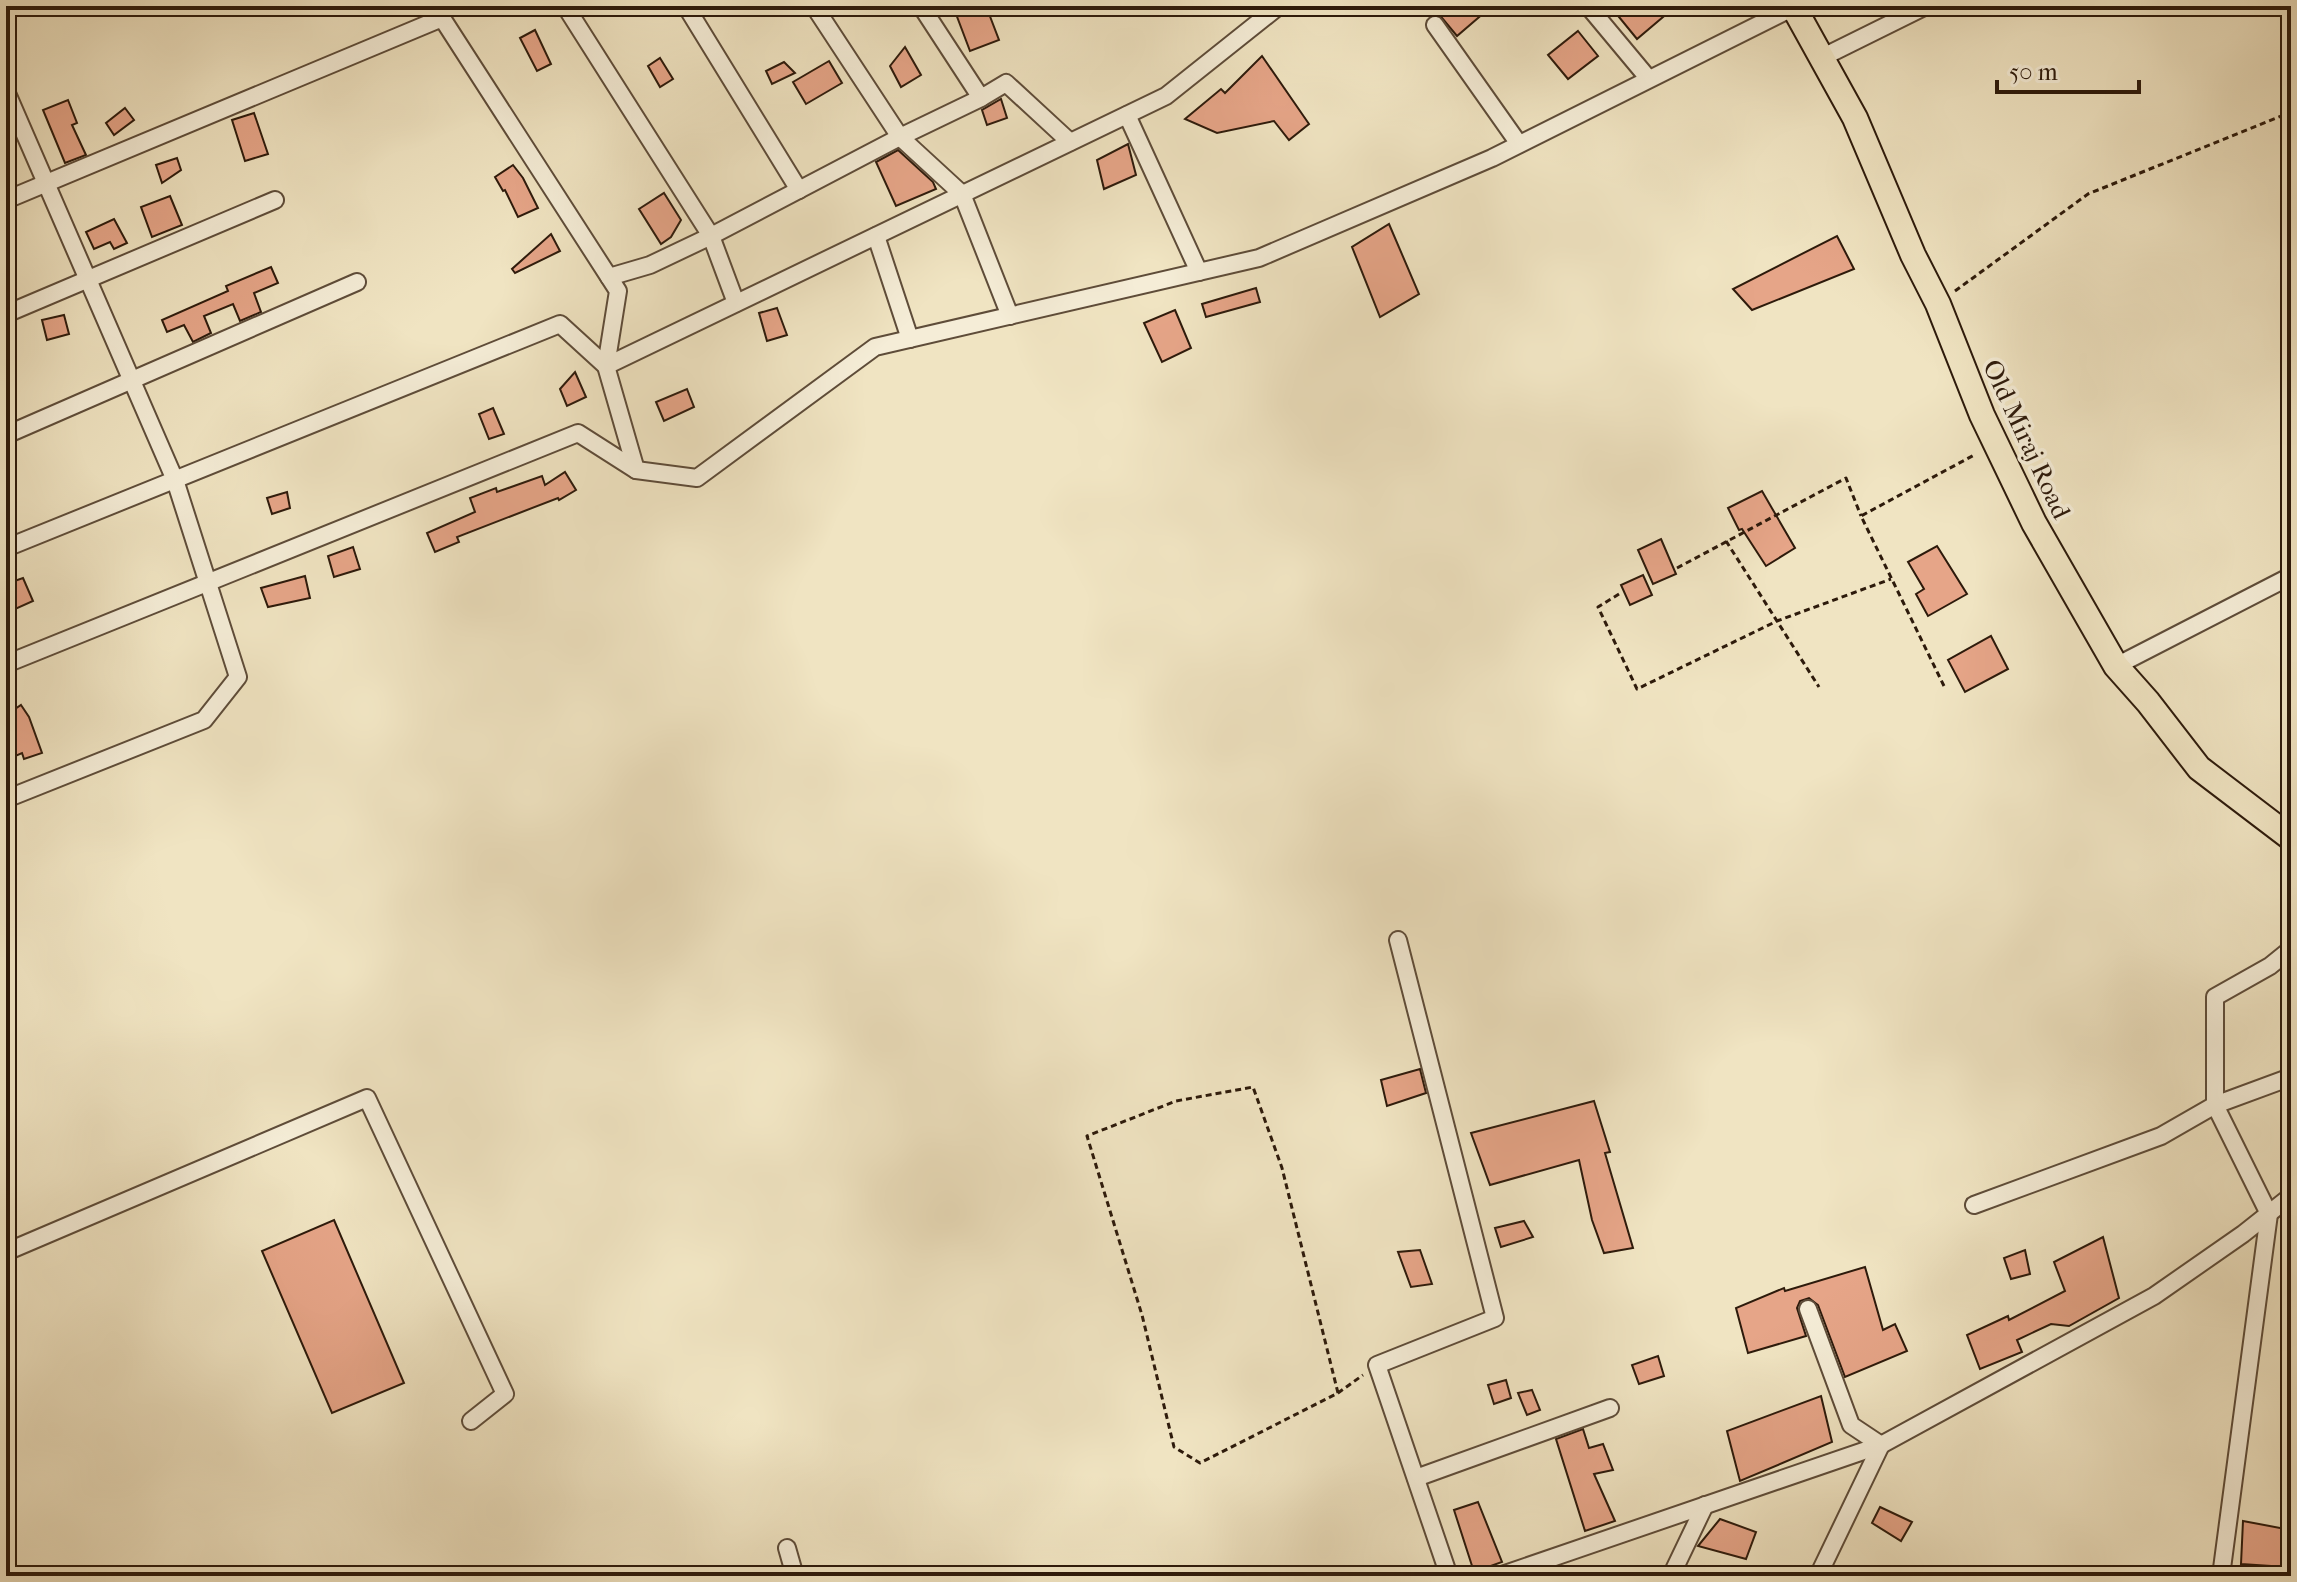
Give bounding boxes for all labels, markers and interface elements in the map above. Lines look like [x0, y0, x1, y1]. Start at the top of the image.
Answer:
scale bar [1997, 44, 2139, 94]
text: 50 m [2009, 58, 2058, 86]
street label: Old Miraj Road [1976, 355, 2077, 524]

